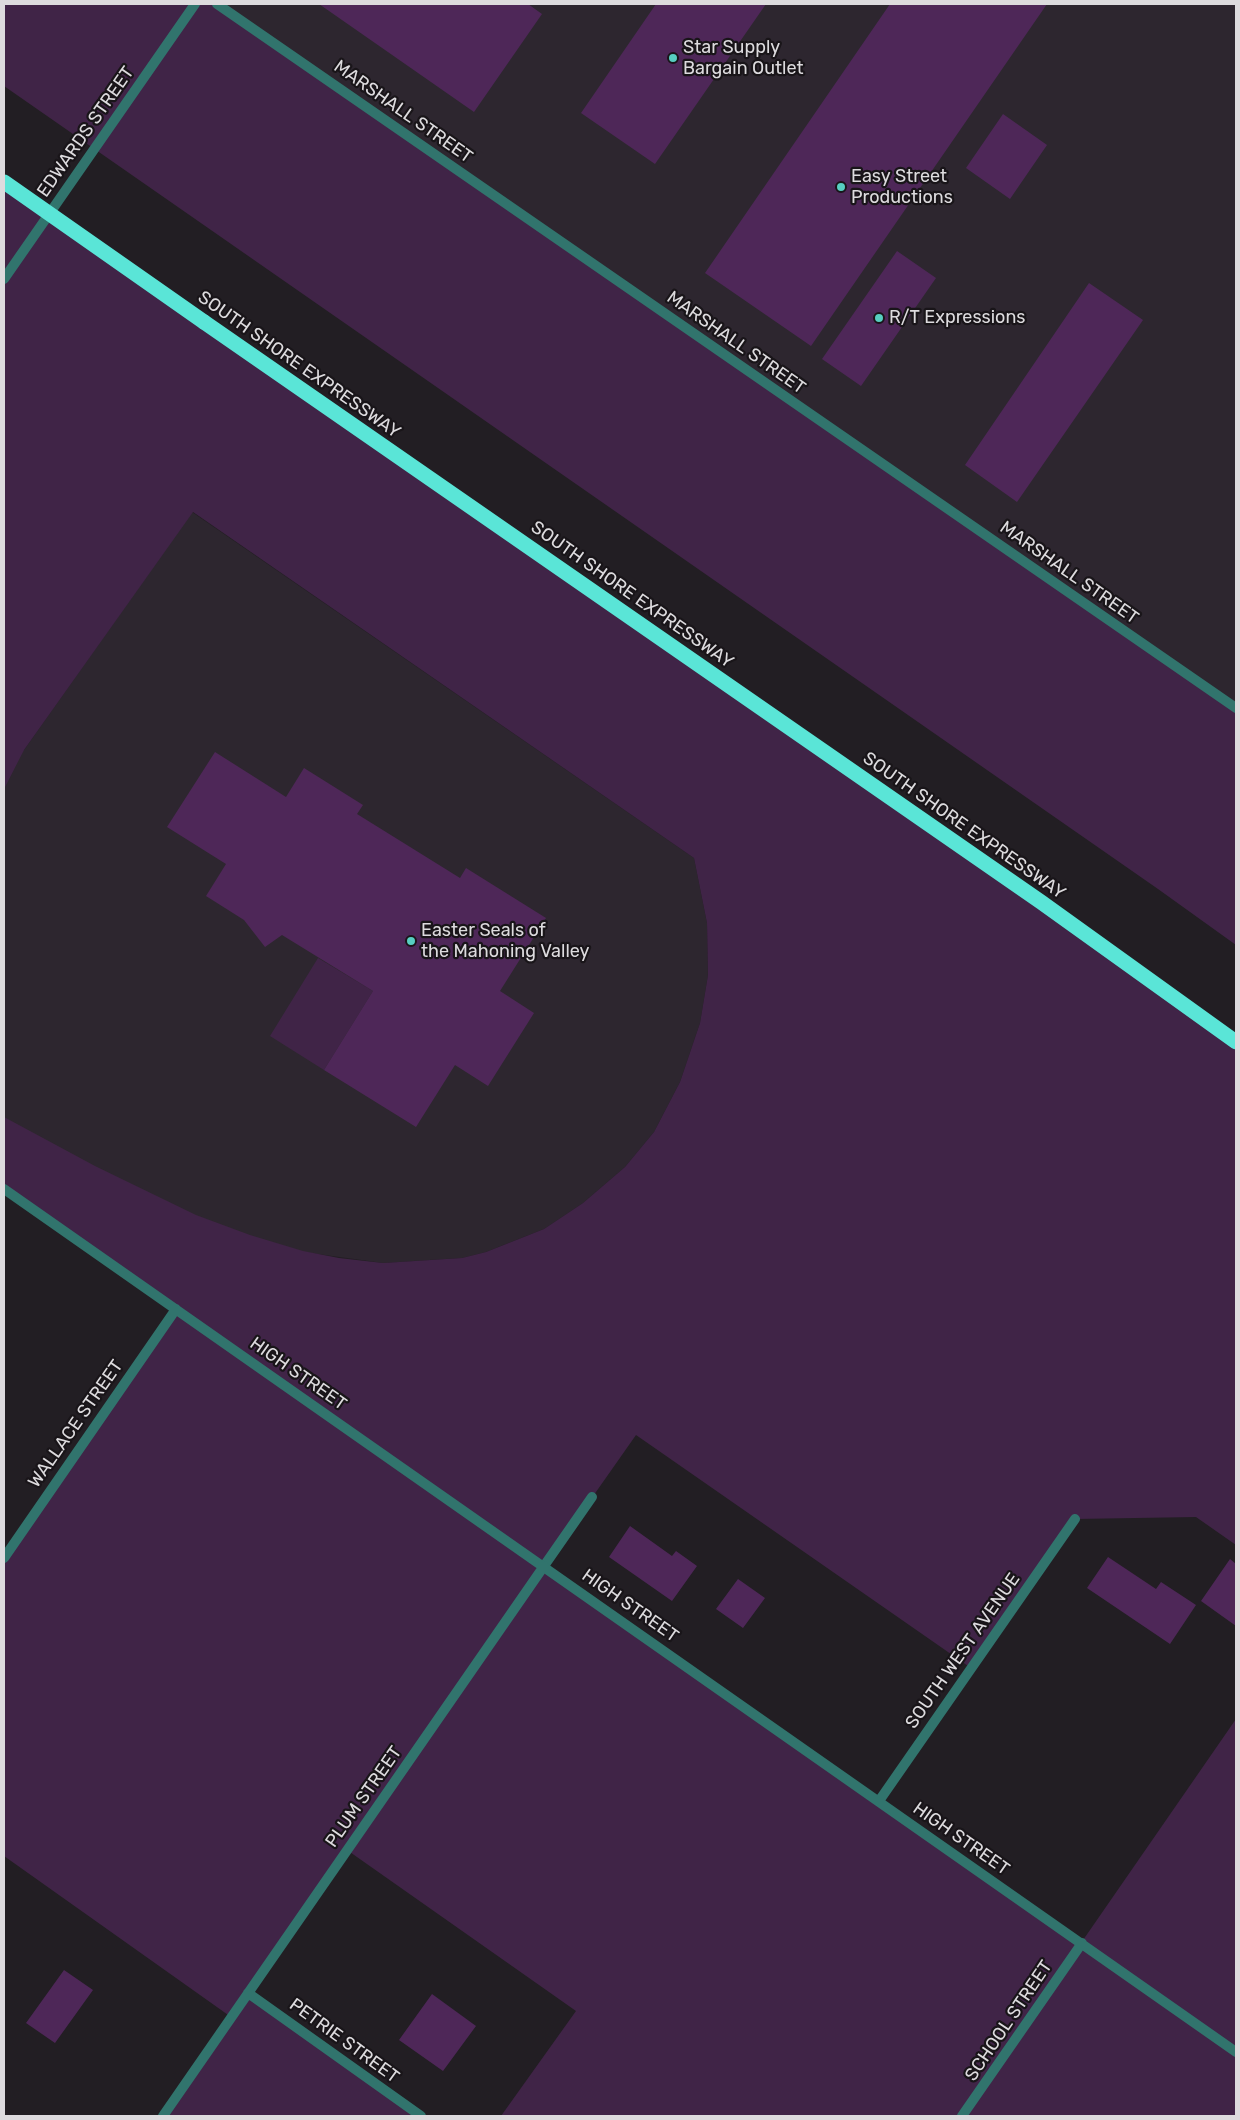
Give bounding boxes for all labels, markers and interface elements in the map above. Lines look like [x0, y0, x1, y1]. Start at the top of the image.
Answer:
place label: Star Supply Bargain Outlet [683, 37, 803, 80]
marker: Star Supply Bargain Outlet [667, 52, 679, 64]
street label: MARSHALL STREET [329, 56, 477, 168]
street label: EDWARDS STREET [33, 63, 139, 201]
place label: Easy Street Productions [851, 166, 953, 208]
marker: Easy Street Productions [835, 181, 847, 193]
street label: SOUTH SHORE EXPRESSWAY [194, 287, 404, 443]
street label: MARSHALL STREET [662, 287, 810, 399]
place label: R/T Expressions [889, 307, 1026, 329]
marker: R/T Expressions [873, 312, 885, 324]
street label: SOUTH SHORE EXPRESSWAY [527, 517, 737, 673]
street label: MARSHALL STREET [995, 517, 1143, 629]
street label: SOUTH SHORE EXPRESSWAY [859, 748, 1069, 904]
place label: Easter Seals of the Mahoning Valley [421, 920, 589, 962]
marker: Easter Seals of the Mahoning Valley [405, 935, 417, 947]
street label: HIGH STREET [246, 1333, 350, 1415]
street label: WALLACE STREET [24, 1356, 128, 1492]
street label: HIGH STREET [578, 1565, 682, 1647]
street label: SOUTH WEST AVENUE [901, 1569, 1025, 1733]
street label: PLUM STREET [321, 1742, 407, 1852]
street label: HIGH STREET [909, 1798, 1013, 1880]
street label: SCHOOL STREET [961, 1957, 1057, 2085]
street label: PETRIE STREET [285, 1994, 403, 2088]

